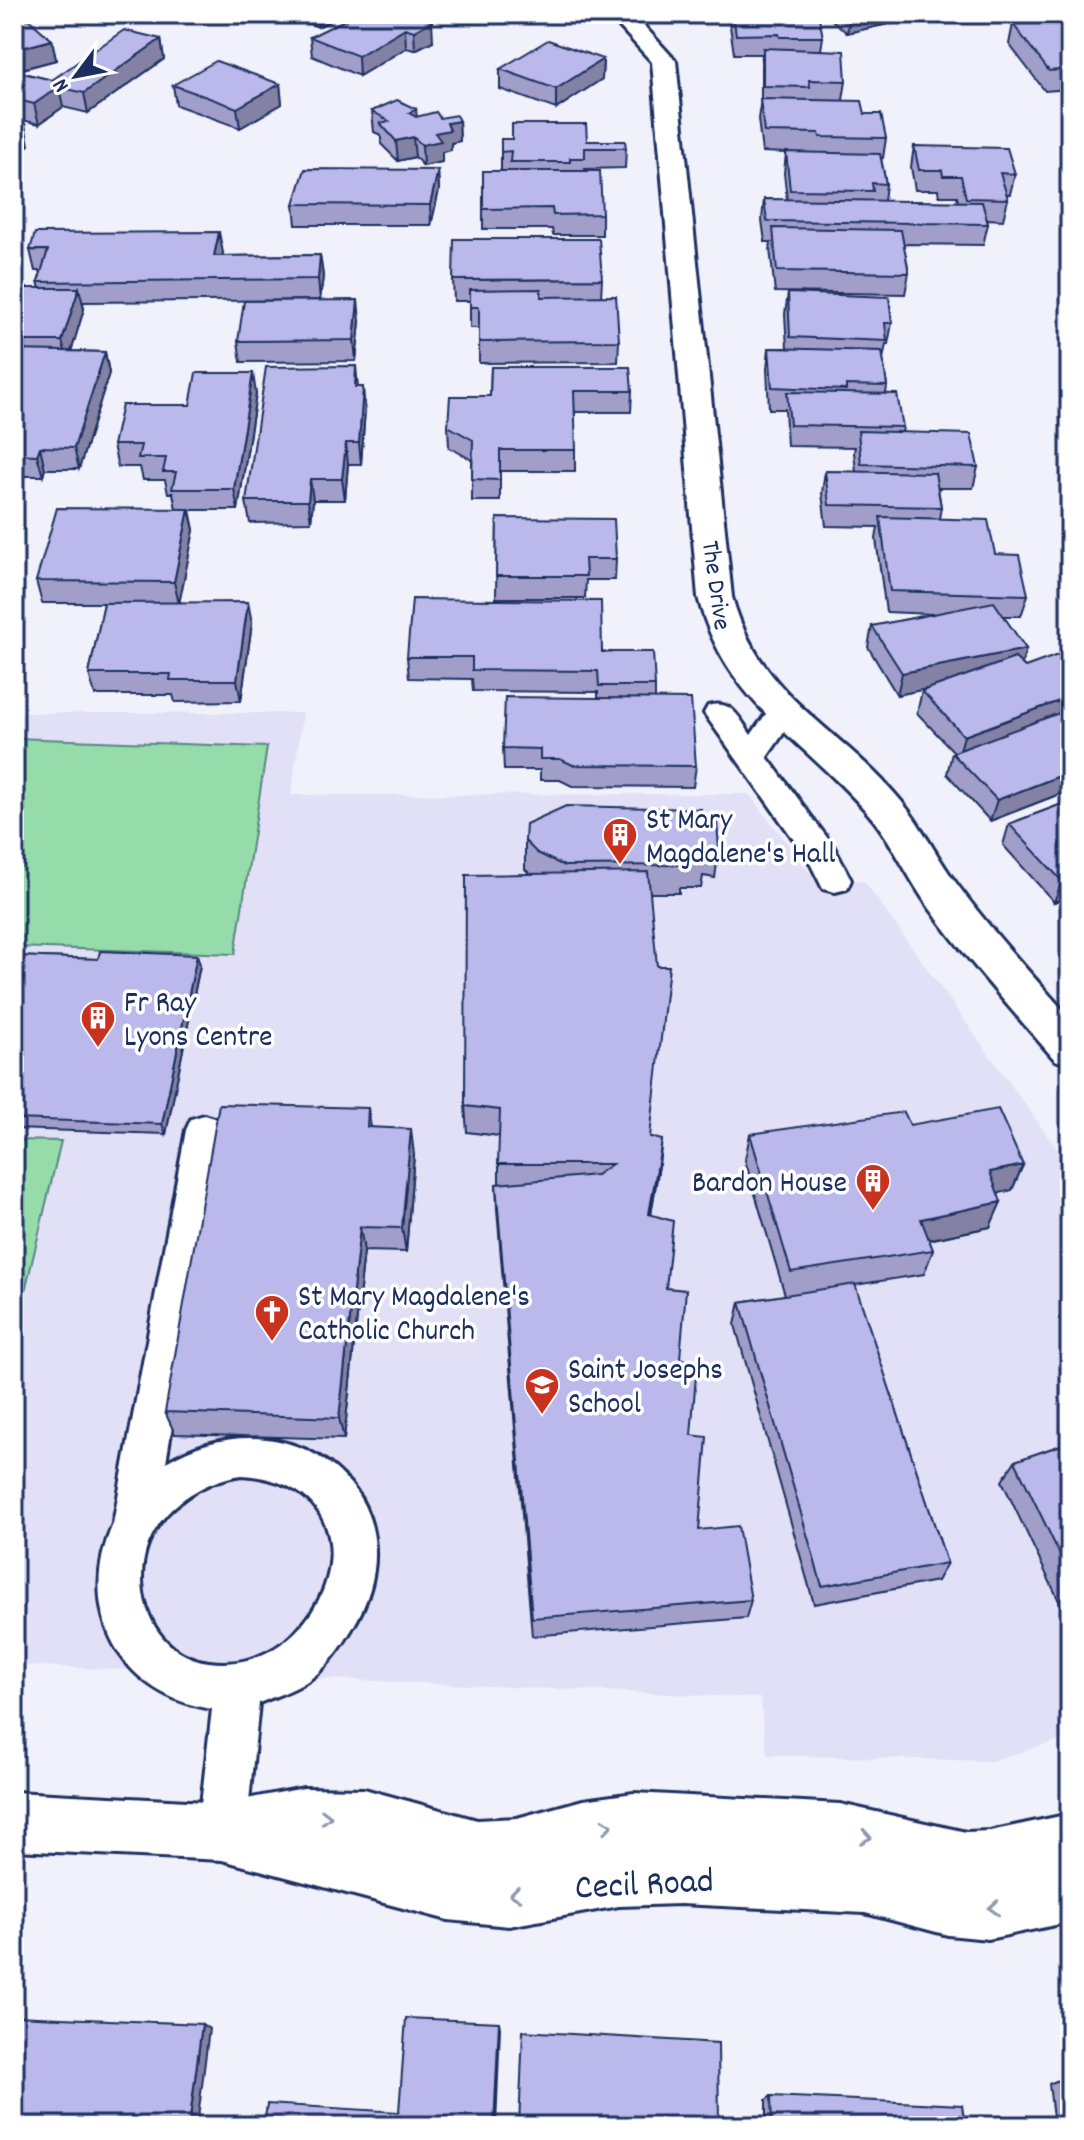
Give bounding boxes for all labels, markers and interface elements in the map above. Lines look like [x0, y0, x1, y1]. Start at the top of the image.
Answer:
north arrow [36, 36, 116, 116]
text: N [46, 72, 78, 98]
street label: The Drive [690, 538, 739, 633]
place label: St Mary Magdalene's Hall [646, 801, 835, 878]
building icon: St Mary Magdalene's Hall [601, 816, 639, 866]
place label: Fr Ray Lyons Centre [124, 984, 272, 1061]
building icon: Fr Ray Lyons Centre [79, 999, 117, 1049]
building icon: Bardon House [854, 1162, 892, 1212]
place label: Bardon House [692, 1164, 847, 1207]
place label: St Mary Magdalene's Catholic Church [298, 1278, 530, 1355]
church icon: St Mary Magdalene's Catholic Church [253, 1293, 291, 1343]
place label: Saint Josephs School [568, 1351, 723, 1428]
school or university icon: Saint Josephs School [523, 1366, 561, 1416]
one-way arrow [320, 1808, 333, 1826]
one-way arrow [600, 1818, 614, 1835]
one-way arrow [859, 1828, 873, 1845]
street label: Cecil Road [574, 1857, 715, 1917]
one-way arrow [508, 1885, 522, 1902]
one-way arrow [987, 1899, 1000, 1916]

